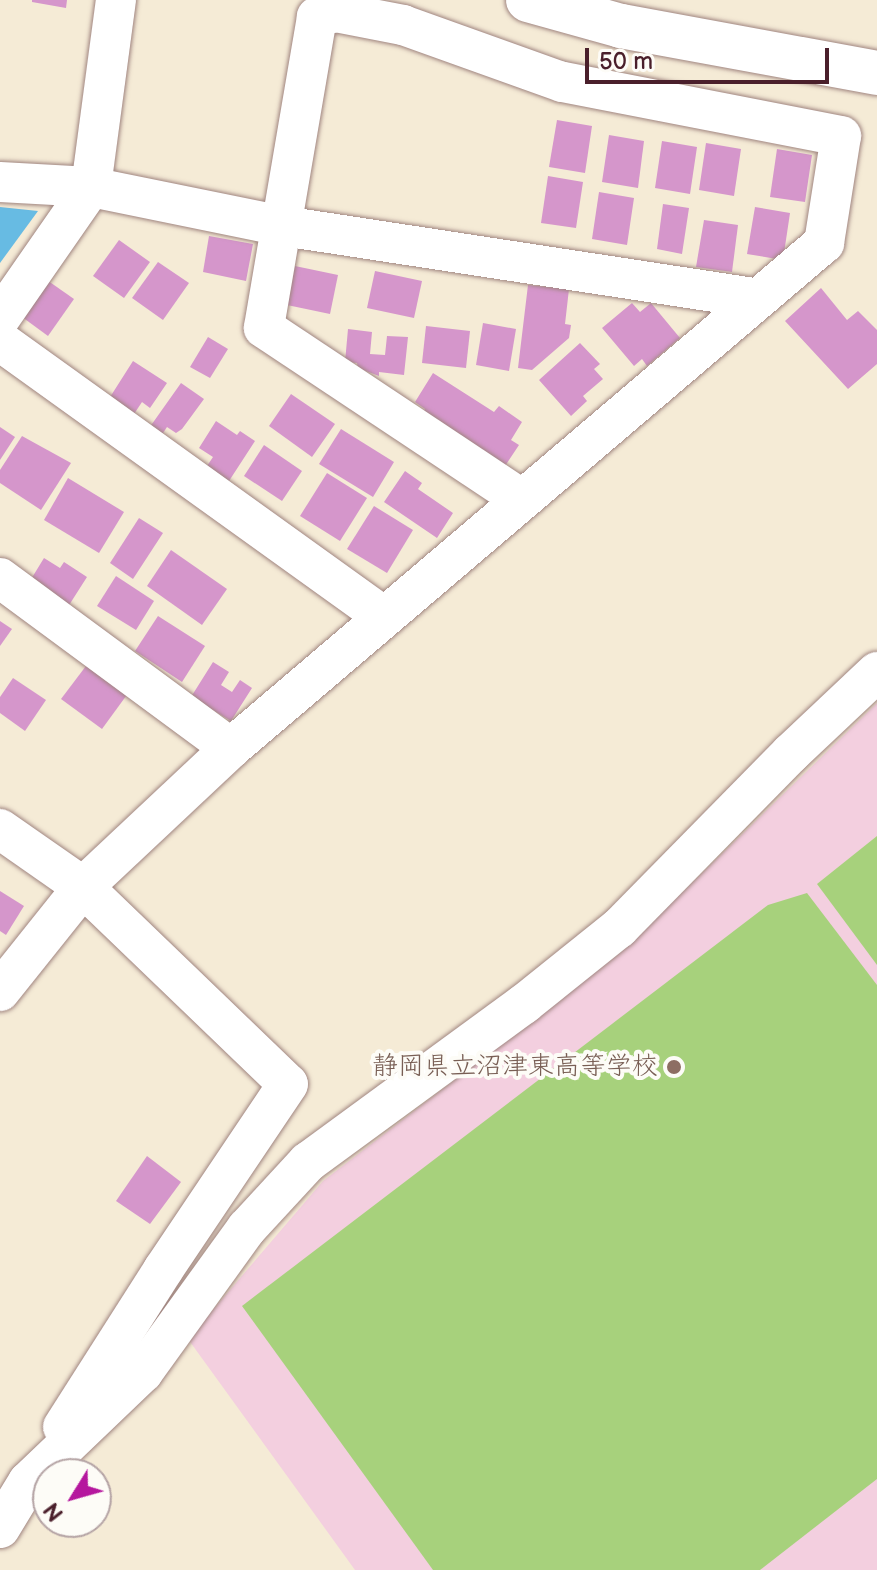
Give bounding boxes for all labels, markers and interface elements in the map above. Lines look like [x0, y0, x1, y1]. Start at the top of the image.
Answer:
scale bar [589, 32, 833, 82]
text: 50 m [599, 47, 653, 76]
place label: 静岡県立沼津東高等学校 [372, 1051, 658, 1083]
marker: 静岡県立沼津東高等学校 [665, 1058, 683, 1076]
north arrow [32, 1458, 112, 1538]
text: N [38, 1497, 70, 1526]

